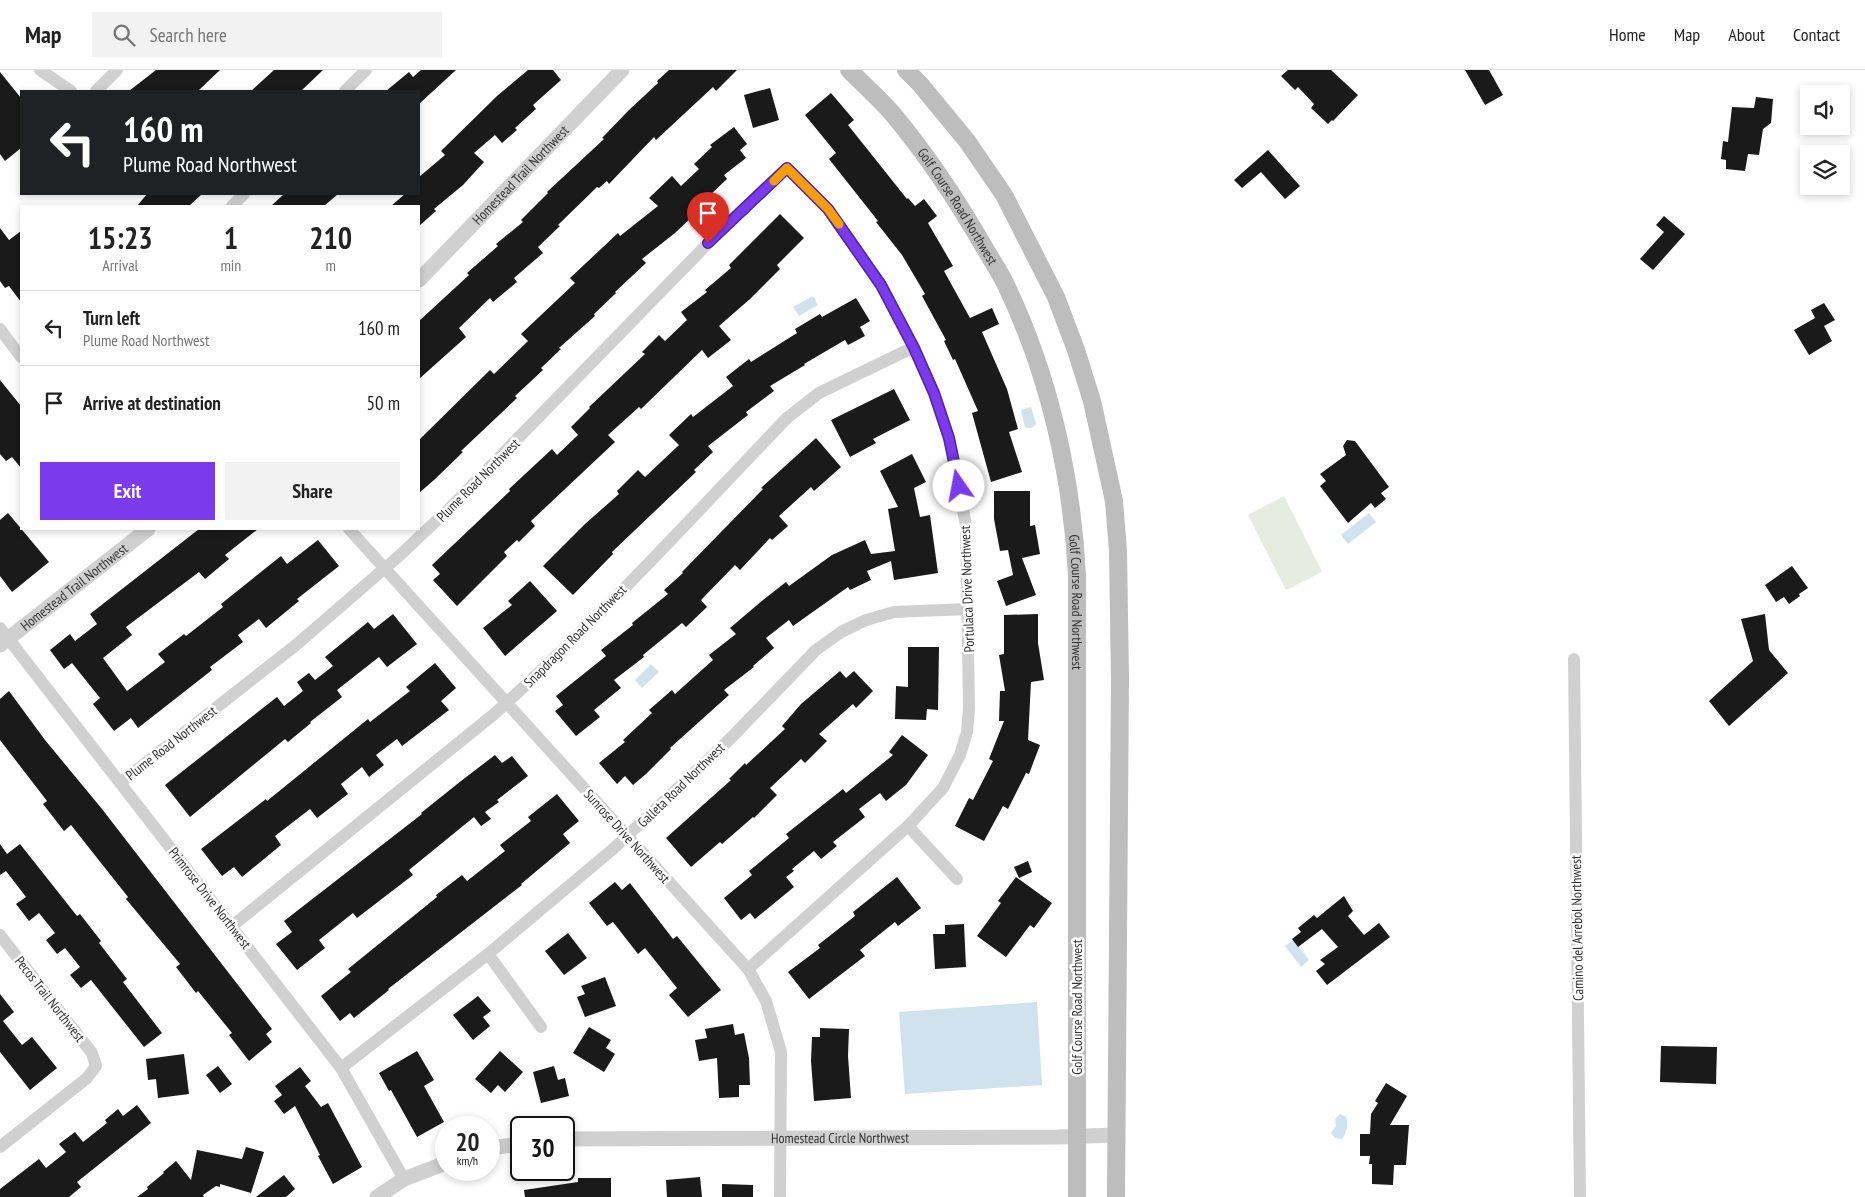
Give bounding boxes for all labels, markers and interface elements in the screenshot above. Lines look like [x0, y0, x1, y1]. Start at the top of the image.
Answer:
search box [92, 12, 442, 57]
text: Map [25, 19, 62, 50]
icon: search [110, 21, 138, 49]
text: Search here [150, 23, 227, 47]
text: Home [1609, 23, 1646, 46]
text: Map [1674, 23, 1700, 46]
text: About [1728, 23, 1765, 46]
text: Contact [1793, 23, 1840, 46]
map controls [1800, 85, 1850, 195]
button: sound [1800, 85, 1850, 135]
text: 160 m [123, 106, 204, 152]
icon: left [40, 110, 105, 175]
street label: Homestead Trail Northwest [468, 121, 573, 228]
street label: Golf Course Road Northwest [913, 144, 1002, 268]
button: layers [1800, 145, 1850, 195]
text: Plume Road Northwest [123, 150, 297, 178]
pin [687, 192, 729, 243]
icon: arrive [694, 199, 722, 227]
text: 15:23 [88, 218, 153, 257]
text: 1 [224, 218, 238, 257]
text: 210 [309, 218, 352, 257]
text: Arrival [102, 255, 138, 275]
text: min [220, 255, 241, 275]
text: m [325, 255, 336, 275]
text: Turn left [83, 306, 140, 330]
icon: left [40, 314, 68, 342]
text: 160 m [358, 316, 400, 340]
text: Plume Road Northwest [83, 330, 209, 350]
icon: arrive [40, 389, 68, 417]
text: Arrive at destination [83, 391, 221, 415]
text: 50 m [367, 391, 400, 415]
street label: Plume Road Northwest [433, 434, 524, 525]
position arrow [932, 459, 984, 511]
button: Exit [40, 462, 215, 520]
button: Share [225, 462, 400, 520]
street label: Portulaca Drive Northwest [956, 525, 978, 653]
street label: Golf Course Road Northwest [1065, 534, 1086, 670]
street label: Homestead Trail Northwest [17, 539, 131, 635]
street label: Snapdragon Road Northwest [520, 581, 630, 691]
street label: Plume Road Northwest [122, 702, 220, 784]
street label: Galleta Road Northwest [634, 739, 728, 831]
street label: Sunrose Drive Northwest [580, 785, 674, 887]
street label: Primrose Drive Northwest [165, 844, 255, 952]
street label: Camino del Arrebol Northwest [1567, 855, 1587, 1001]
street label: Golf Course Road Northwest [1068, 939, 1086, 1075]
street label: Pecos Trail Northwest [11, 953, 89, 1046]
speed limit sign: 30 [510, 1116, 575, 1181]
text: 20 [456, 1126, 479, 1158]
street label: Homestead Circle Northwest [771, 1129, 909, 1147]
text: km/h [457, 1153, 478, 1168]

